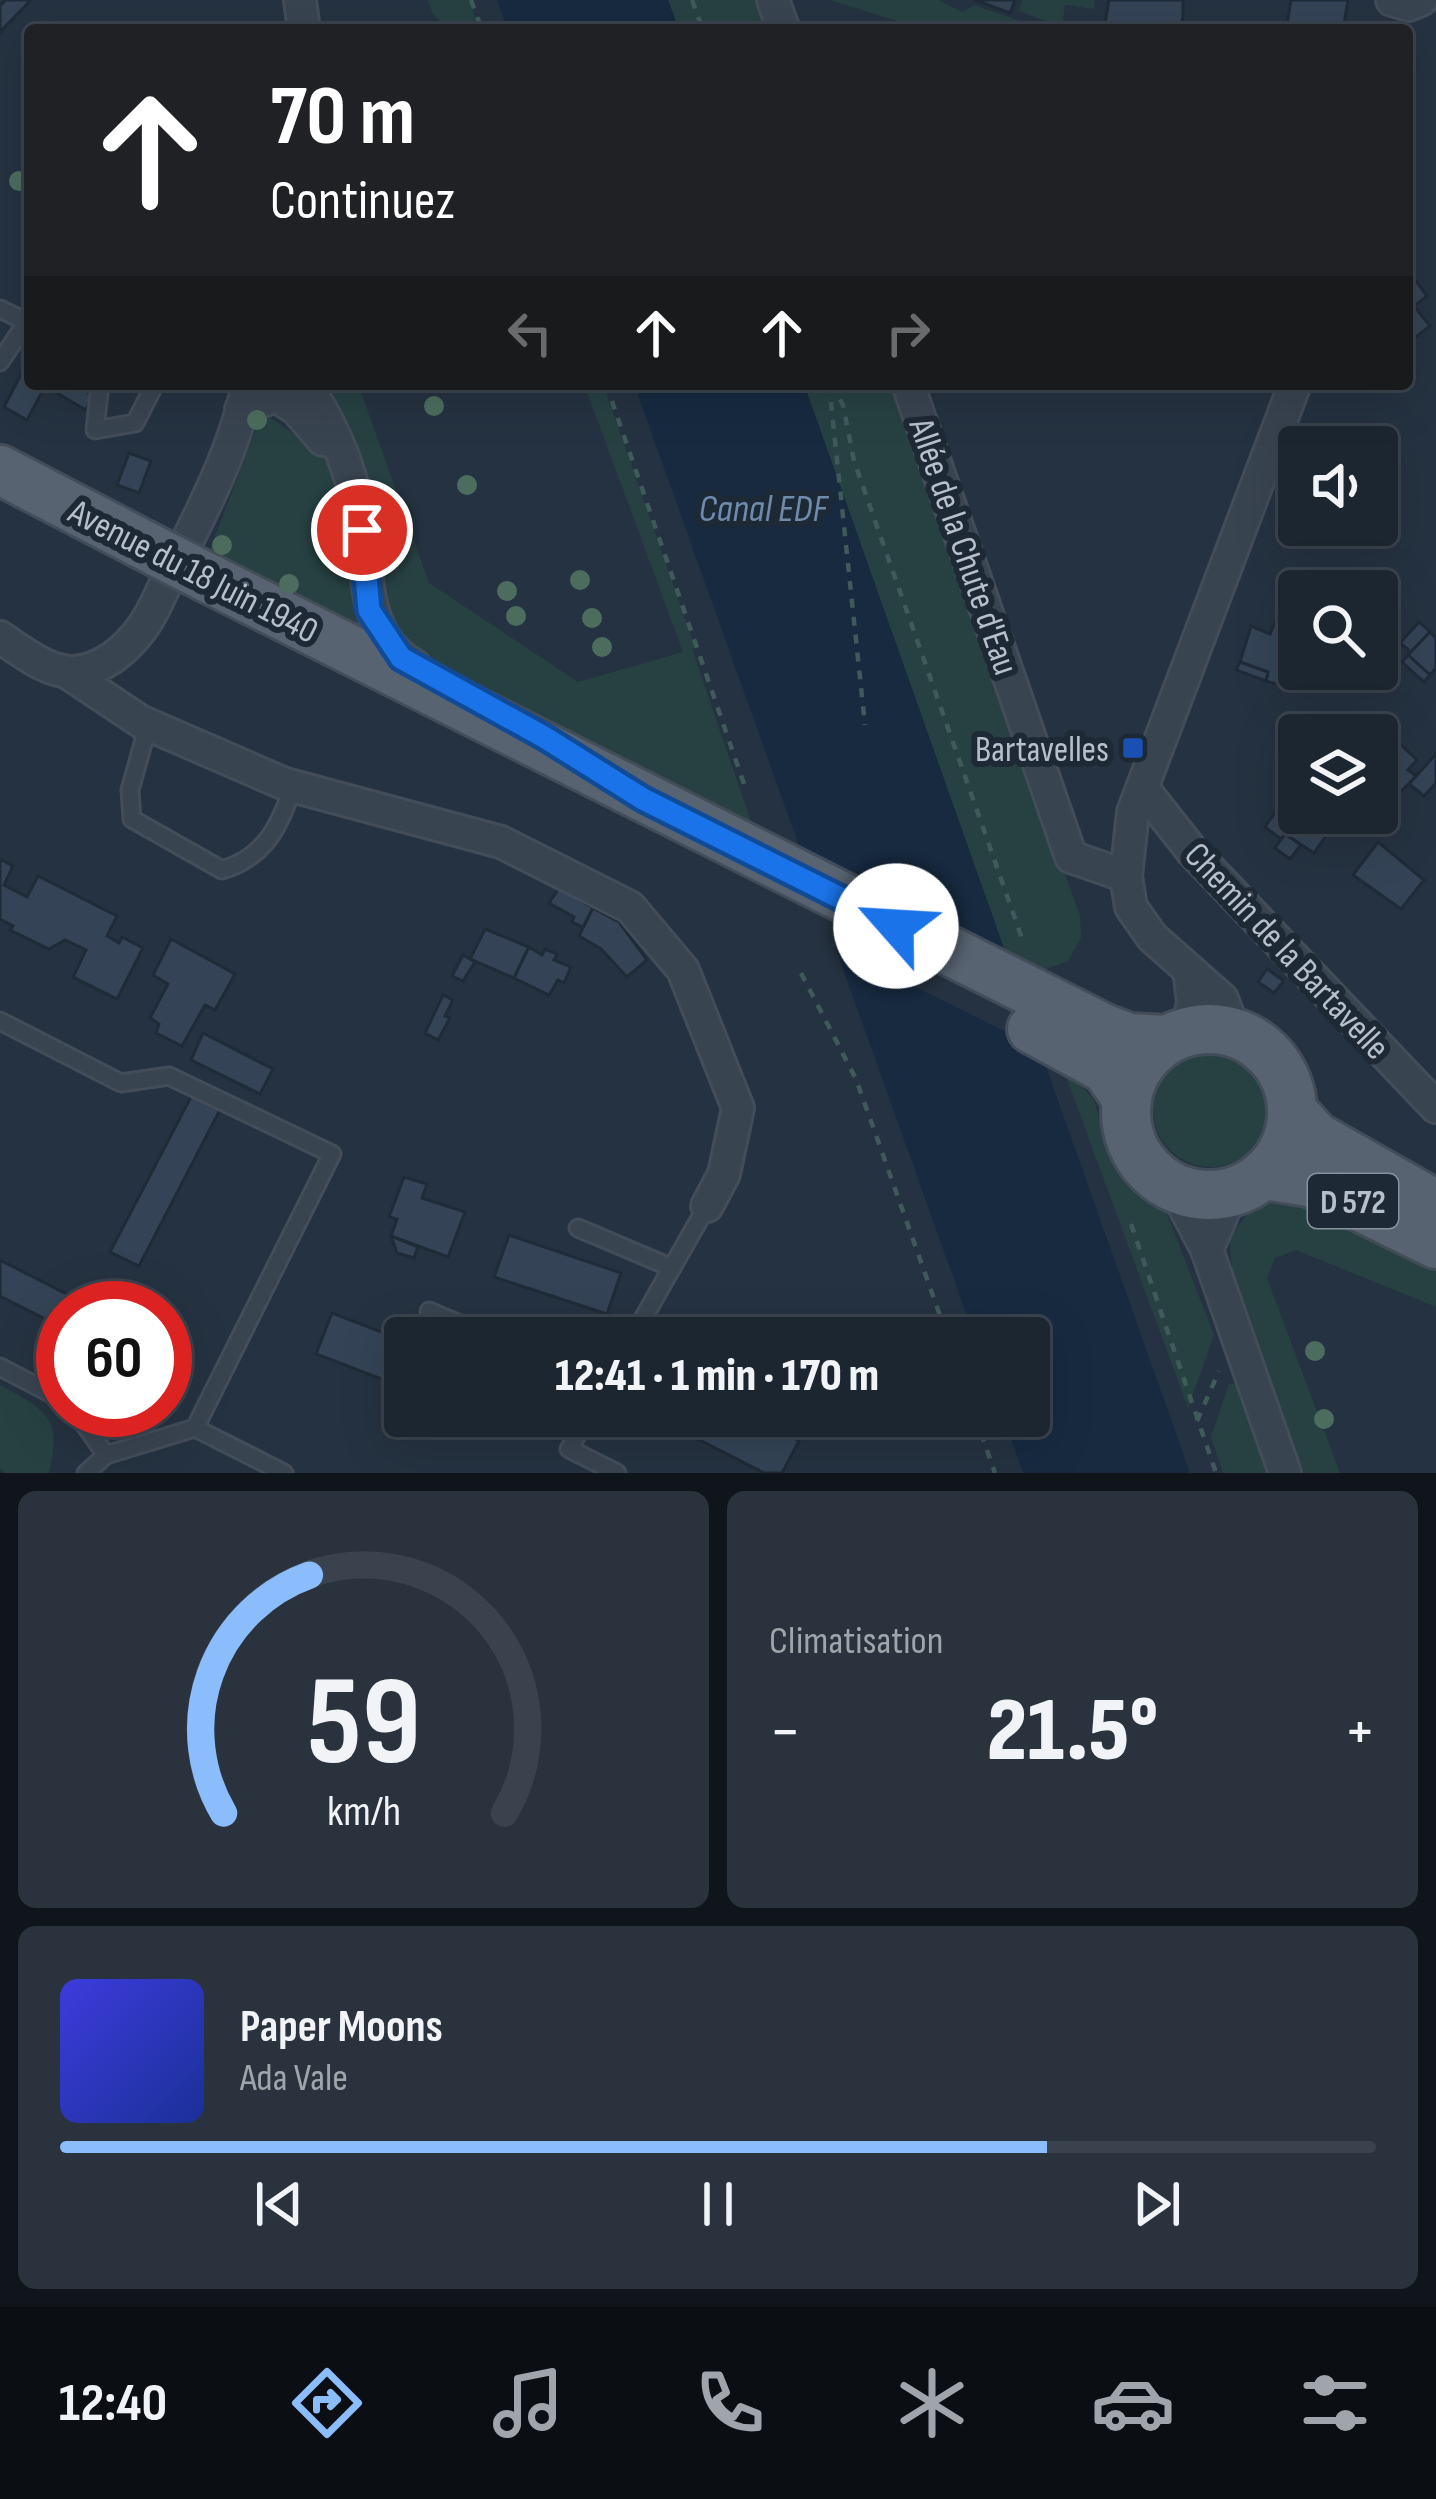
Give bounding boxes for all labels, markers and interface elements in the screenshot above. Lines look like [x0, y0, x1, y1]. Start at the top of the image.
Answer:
text: 70 m [270, 67, 415, 168]
icon: ahead [72, 72, 228, 228]
text: Continuez [270, 169, 455, 234]
icon: left [497, 300, 563, 366]
icon: ahead [623, 300, 689, 366]
icon: ahead [749, 300, 815, 366]
icon: right [875, 300, 941, 366]
street label: Allée de la Chute d'Eau [898, 412, 1027, 681]
map controls [1278, 426, 1398, 834]
button: sound [1278, 426, 1398, 546]
pin [311, 479, 413, 581]
water label: Canal EDF [699, 486, 829, 533]
street label: Avenue du 18 Juin 1940 [60, 491, 324, 653]
icon: arrive [329, 497, 395, 563]
button: search [1278, 570, 1398, 690]
button: layers [1278, 714, 1398, 834]
place label: Bartavelles [975, 729, 1109, 772]
marker: Bartavelles [1120, 735, 1146, 761]
street label: Chemin de la Bartavelle [1175, 834, 1398, 1069]
position arrow [833, 863, 959, 989]
road number: D 572 [1308, 1174, 1398, 1228]
speed limit sign: 60 [36, 1281, 192, 1437]
text: 12:41 · 1 min · 170 m [555, 1349, 879, 1404]
text: Climatisation [769, 1618, 943, 1665]
text: 59 [307, 1650, 420, 1799]
text: 21.5° [987, 1678, 1158, 1786]
text: − [769, 1693, 801, 1772]
text: + [1344, 1693, 1376, 1772]
text: km/h [326, 1785, 401, 1837]
text: Paper Moons [240, 2000, 443, 2055]
text: Ada Vale [240, 2055, 348, 2102]
icon: previous [246, 2171, 312, 2237]
icon: pause [685, 2171, 751, 2237]
icon: next [1124, 2171, 1190, 2237]
icon: directions [285, 2361, 369, 2445]
icon: music [486, 2361, 570, 2445]
icon: phone [688, 2361, 772, 2445]
icon: climate [890, 2361, 974, 2445]
icon: car [1091, 2361, 1175, 2445]
icon: filters [1293, 2361, 1377, 2445]
text: 12:40 [59, 2371, 167, 2436]

